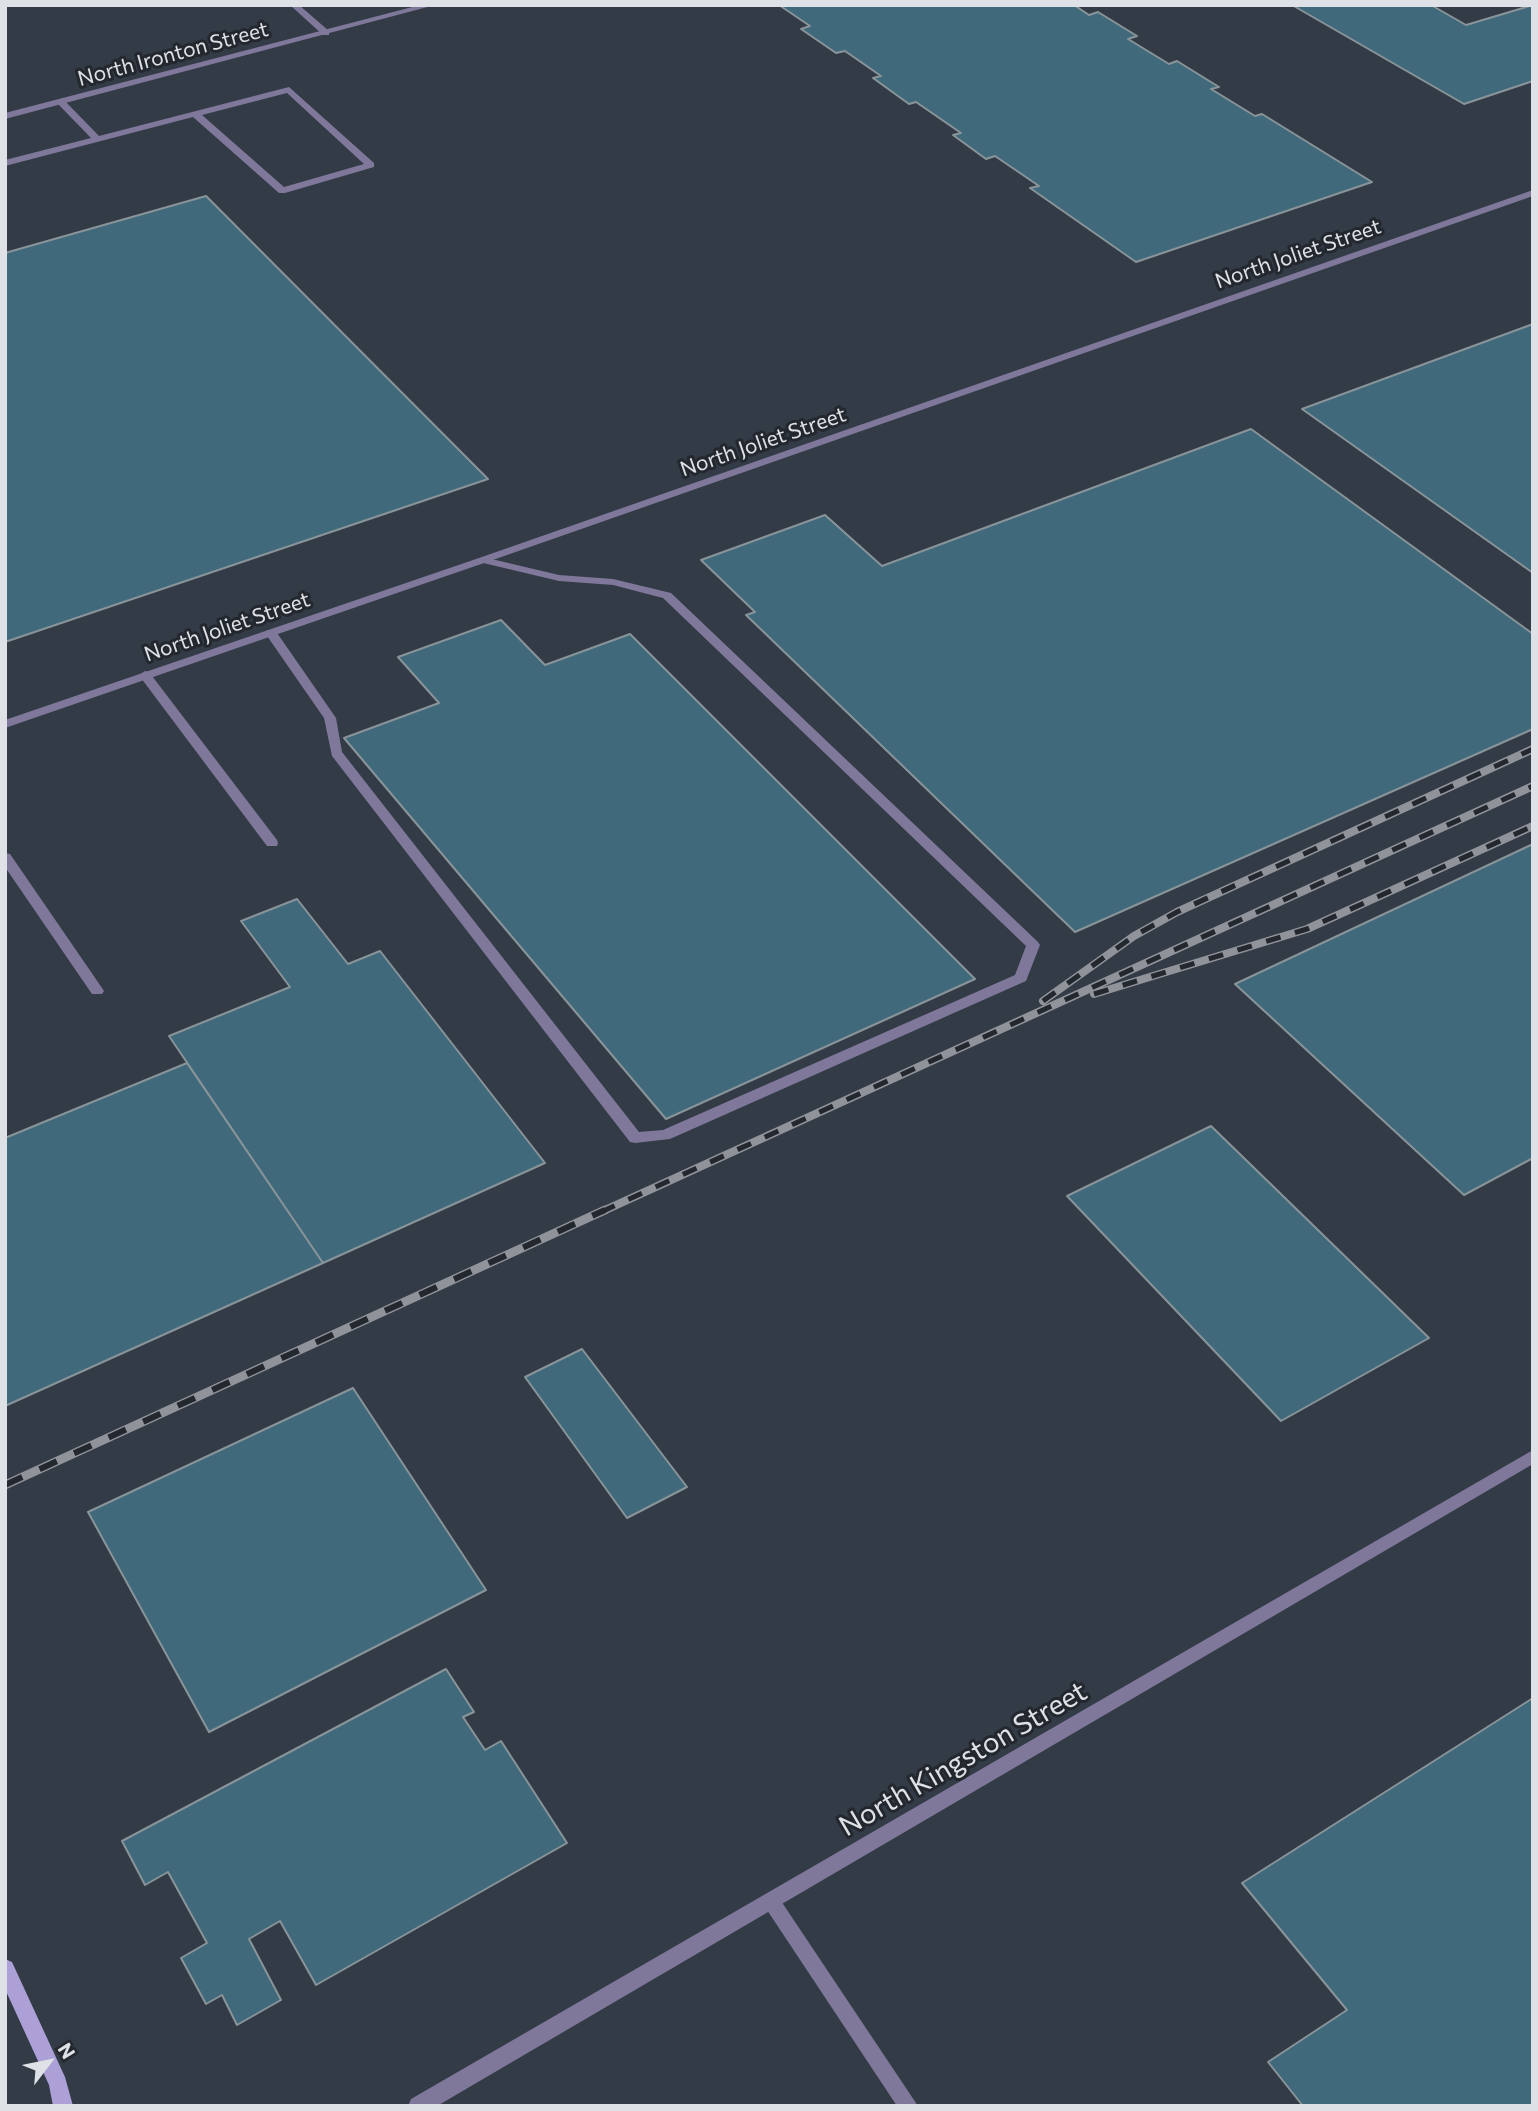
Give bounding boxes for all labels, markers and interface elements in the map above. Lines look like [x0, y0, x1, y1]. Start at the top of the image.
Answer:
street label: North Ironton Street [75, 16, 271, 92]
street label: North Joliet Street [1212, 214, 1384, 294]
street label: North Joliet Street [677, 402, 849, 482]
street label: North Joliet Street [141, 587, 313, 667]
street label: North Kingston Street [833, 1674, 1093, 1844]
north arrow [14, 2027, 84, 2097]
text: N [54, 2038, 81, 2063]

